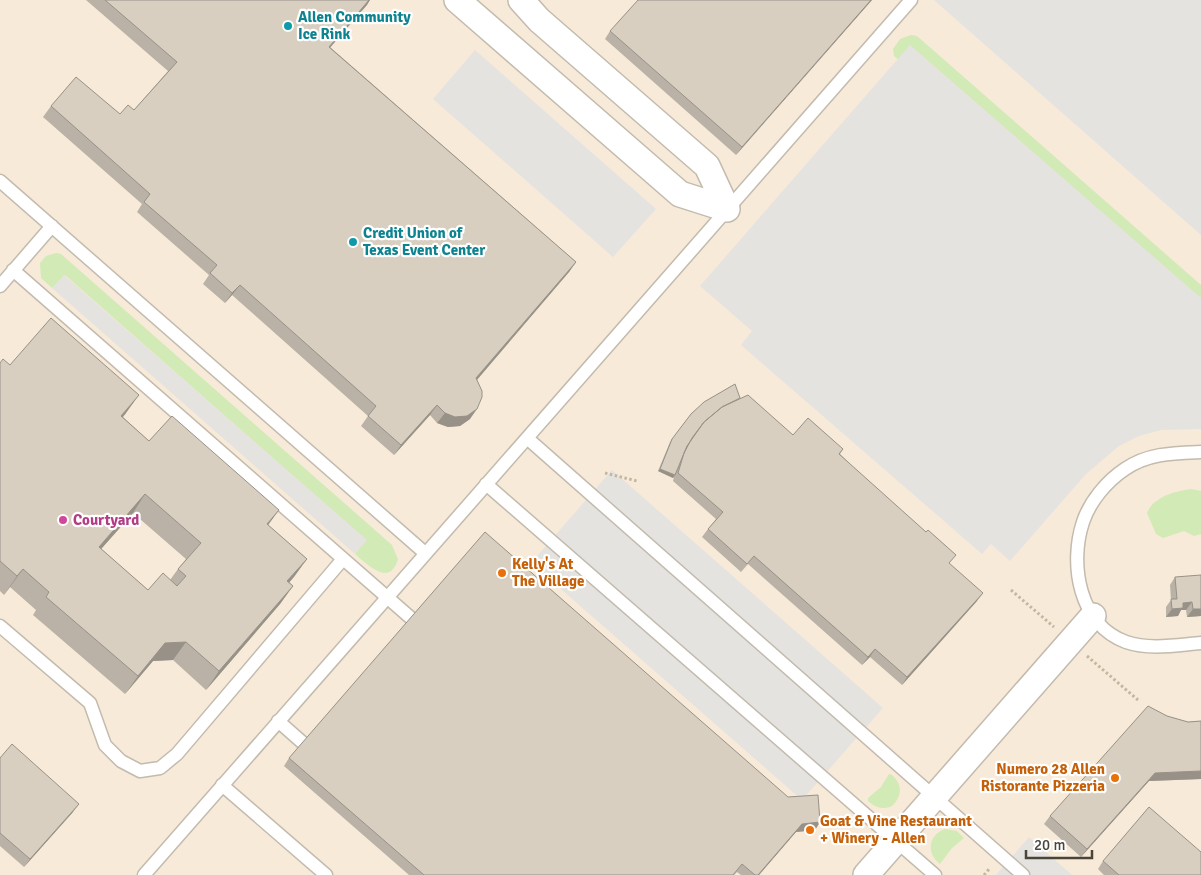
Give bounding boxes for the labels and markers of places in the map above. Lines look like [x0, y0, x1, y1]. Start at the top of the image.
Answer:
place label: Allen Community Ice Rink [298, 8, 411, 43]
marker: Allen Community Ice Rink [282, 20, 294, 32]
place label: Credit Union of Texas Event Center [363, 224, 485, 259]
marker: Credit Union of Texas Event Center [347, 236, 359, 248]
place label: Courtyard [73, 511, 139, 529]
marker: Courtyard [57, 514, 69, 526]
place label: Kelly's At The Village [512, 555, 585, 590]
marker: Kelly's At The Village [496, 567, 508, 579]
place label: Numero 28 Allen Ristorante Pizzeria [981, 760, 1105, 795]
marker: Numero 28 Allen Ristorante Pizzeria [1109, 772, 1121, 784]
place label: Goat & Vine Restaurant + Winery - Allen [820, 812, 972, 847]
marker: Goat & Vine Restaurant + Winery - Allen [804, 824, 816, 836]

